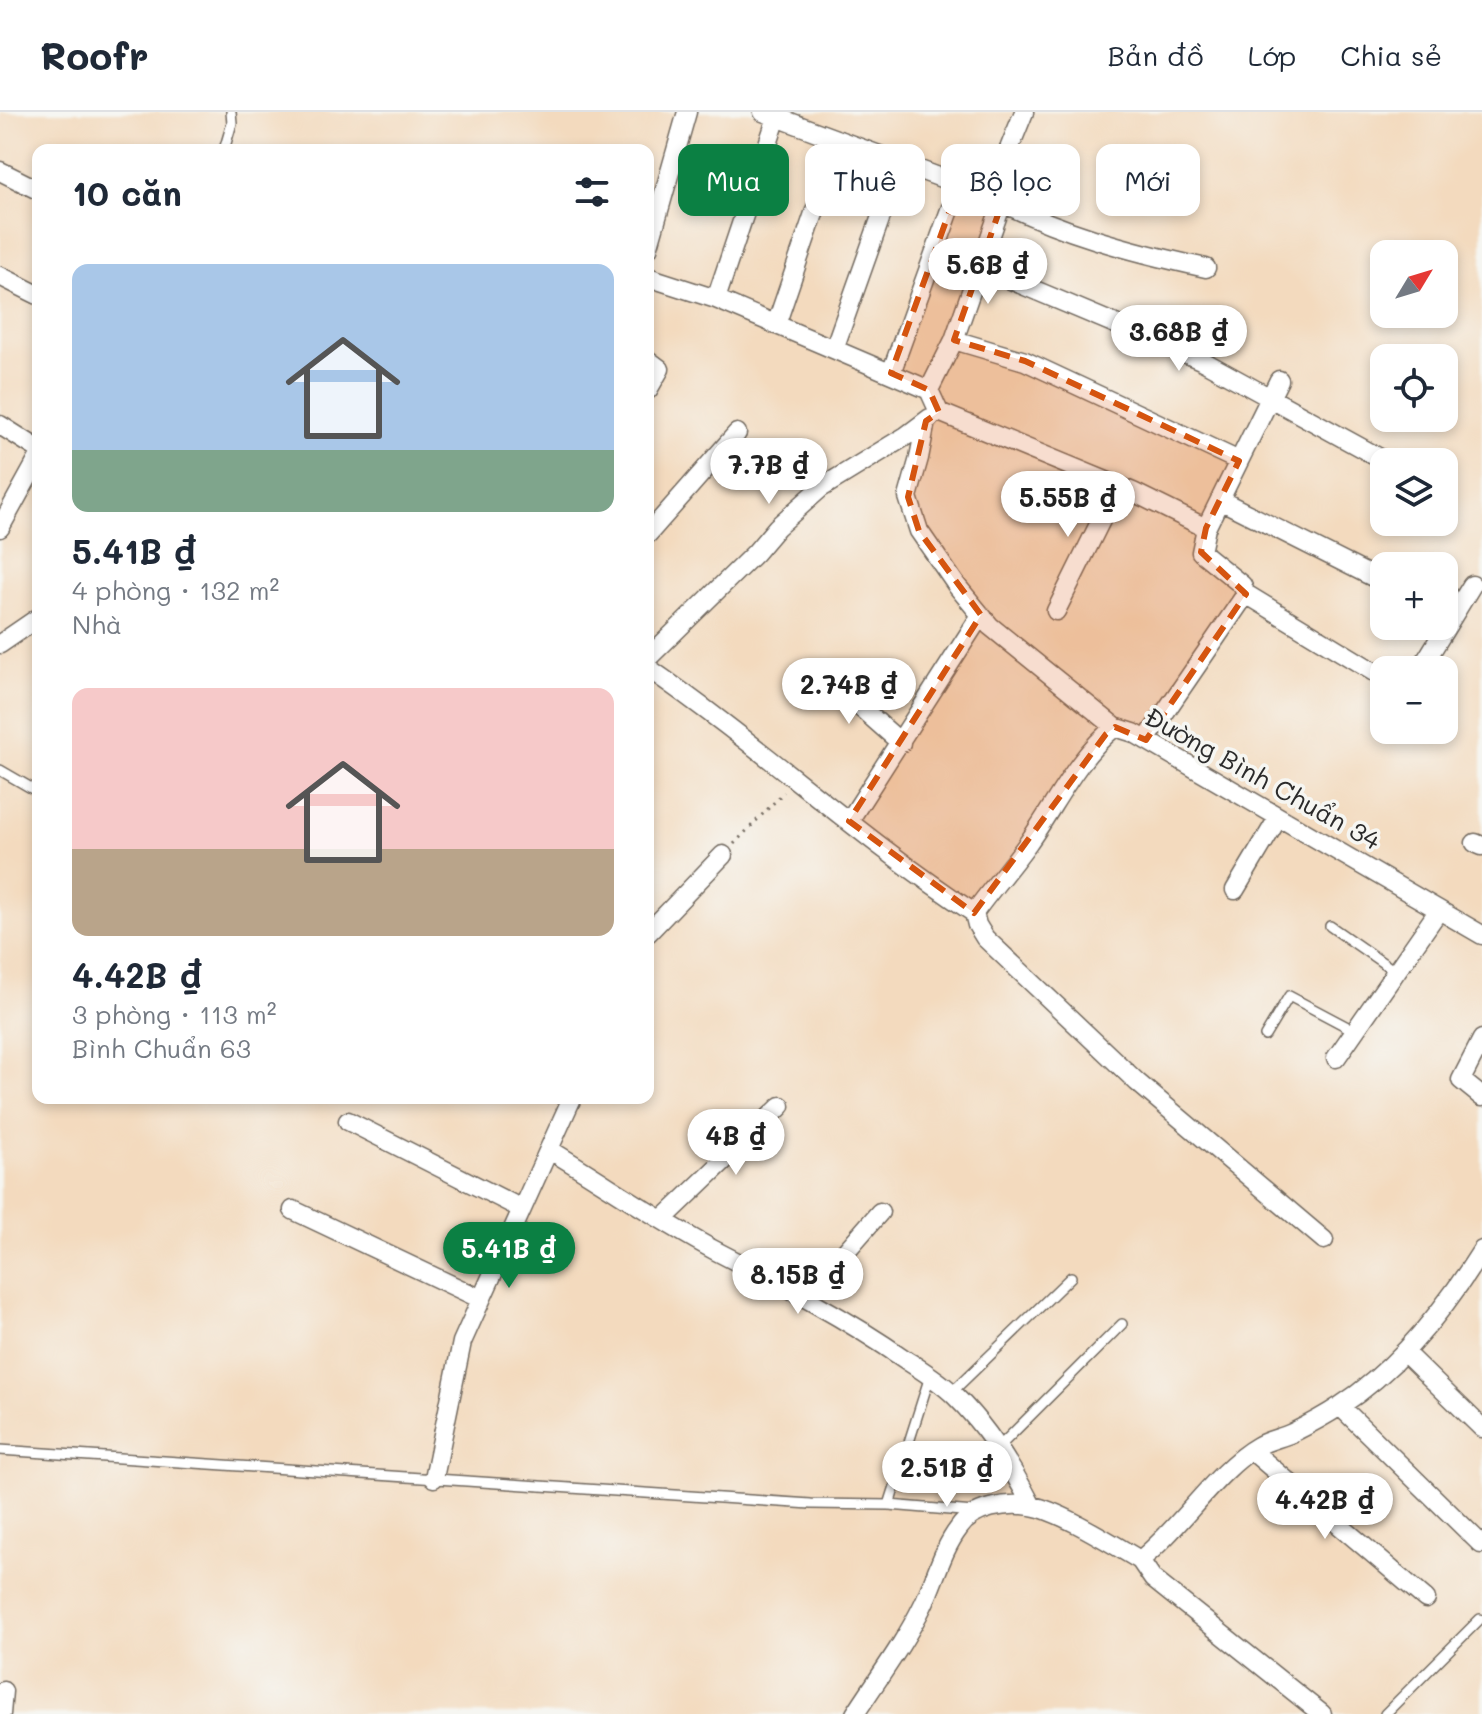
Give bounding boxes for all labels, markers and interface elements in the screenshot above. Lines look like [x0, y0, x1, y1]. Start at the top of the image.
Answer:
text: Roofr [40, 30, 149, 80]
text: Bản đồ [1108, 37, 1204, 73]
text: Lớp [1248, 37, 1296, 73]
text: Chia sẻ [1340, 37, 1442, 73]
chip: Mua [678, 144, 789, 216]
chip: Thuê [805, 144, 925, 216]
chip: Bộ lọc [941, 144, 1080, 216]
chip: Mới [1096, 144, 1200, 216]
text: 10 căn [72, 170, 182, 215]
icon: filters [570, 170, 614, 214]
pin: 5.6B ₫ [923, 238, 1053, 306]
north arrow [1370, 240, 1458, 328]
map controls [1370, 240, 1458, 744]
text: 5.6B ₫ [946, 247, 1030, 281]
pin: 3.68B ₫ [1105, 305, 1253, 373]
text: 3.68B ₫ [1129, 314, 1229, 348]
icon: home [271, 316, 415, 460]
button: locate [1370, 344, 1458, 432]
pin: 7.7B ₫ [704, 438, 834, 506]
text: 7.7B ₫ [728, 447, 810, 481]
button: layers [1370, 448, 1458, 536]
pin: 5.55B ₫ [994, 471, 1142, 539]
text: 5.55B ₫ [1019, 480, 1117, 514]
text: 5.41B ₫ [72, 528, 197, 573]
button: + [1370, 552, 1458, 640]
text: 4 phòng · 132 m² [72, 573, 279, 607]
text: Nhà [72, 607, 122, 641]
button: − [1370, 656, 1458, 744]
pin: 2.74B ₫ [775, 658, 923, 726]
text: 2.74B ₫ [800, 667, 898, 701]
street label: Đường Bình Chuẩn 34 [1139, 699, 1387, 857]
icon: home [271, 740, 415, 884]
text: 4.42B ₫ [72, 952, 203, 997]
text: 3 phòng · 113 m² [72, 997, 277, 1031]
text: Bình Chuẩn 63 [72, 1031, 251, 1065]
pin: 4B ₫ [689, 1109, 783, 1177]
text: 4B ₫ [706, 1118, 766, 1152]
pin: 5.41B ₫ [435, 1222, 583, 1290]
text: 5.41B ₫ [461, 1231, 557, 1265]
pin: 8.15B ₫ [724, 1248, 872, 1316]
text: 8.15B ₫ [750, 1257, 846, 1291]
pin: 2.51B ₫ [873, 1441, 1021, 1509]
text: 2.51B ₫ [900, 1450, 994, 1484]
pin: 4.42B ₫ [1251, 1473, 1399, 1541]
text: 4.42B ₫ [1275, 1482, 1375, 1516]

